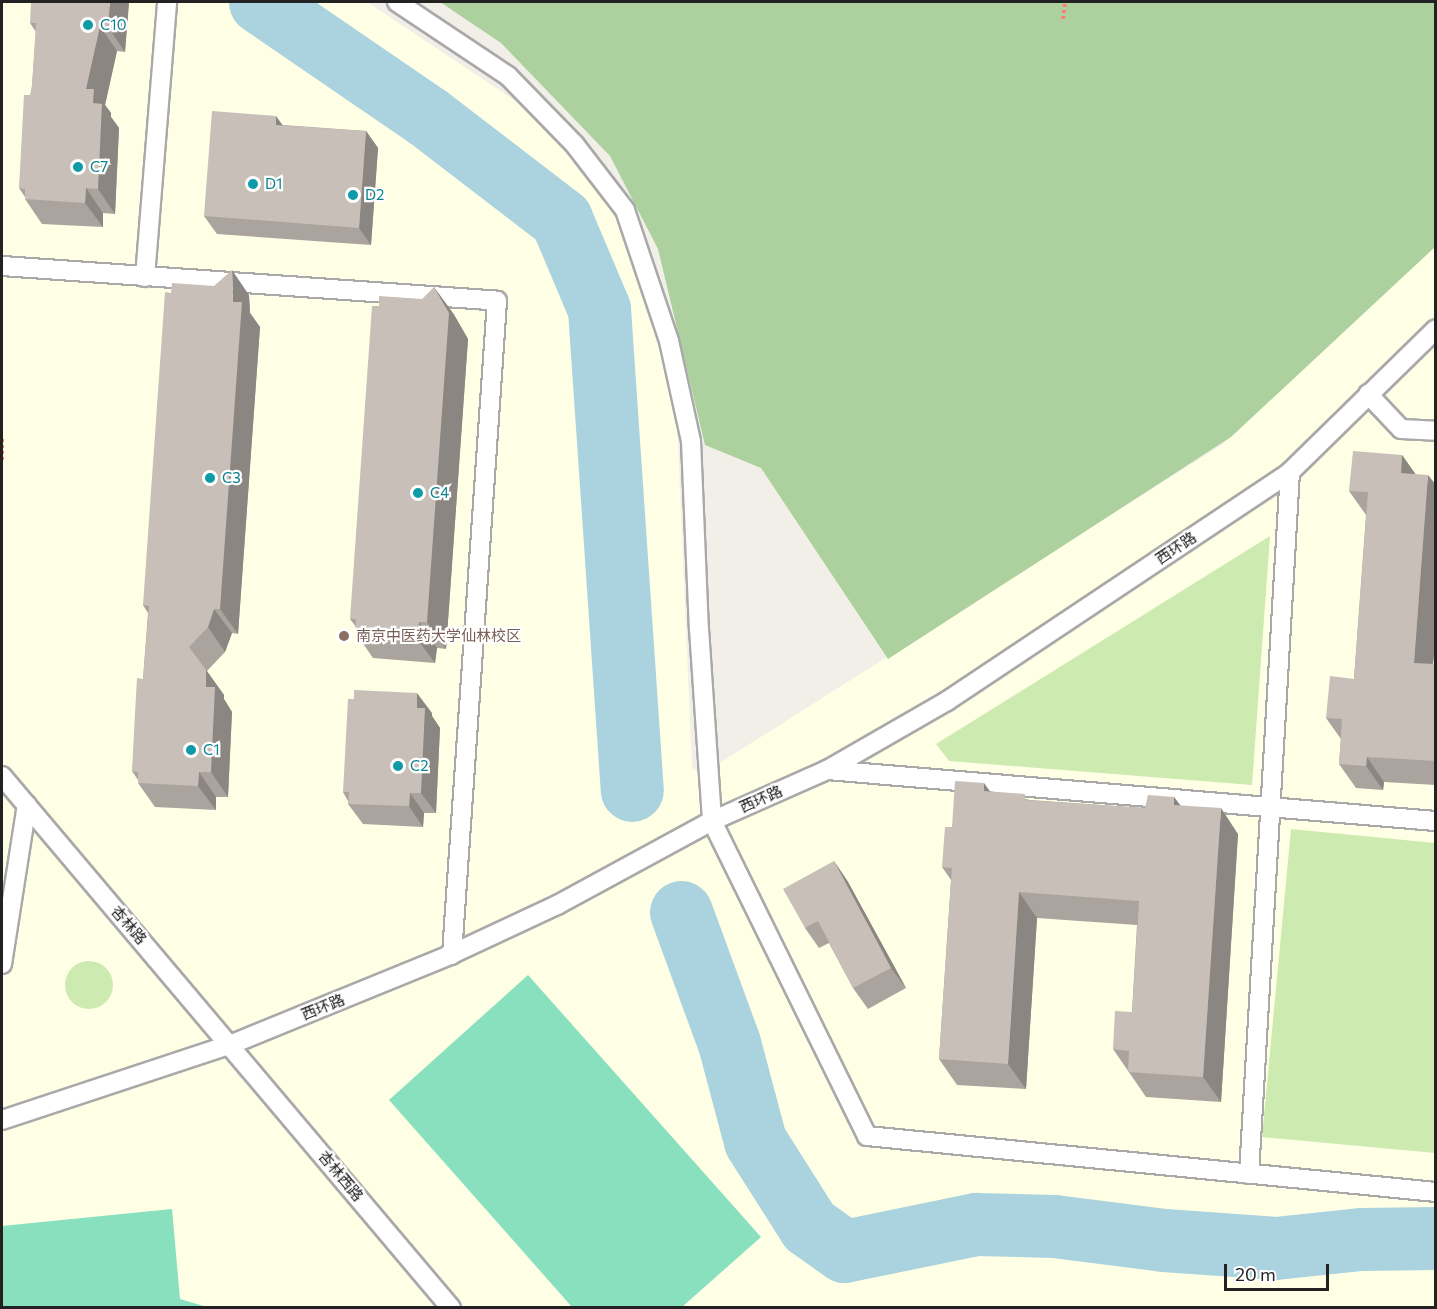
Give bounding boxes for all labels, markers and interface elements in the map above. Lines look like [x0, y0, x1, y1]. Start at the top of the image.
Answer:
place label: C10 [100, 16, 126, 34]
marker: C10 [81, 18, 95, 32]
place label: C7 [90, 158, 108, 176]
marker: C7 [71, 160, 85, 174]
place label: D1 [265, 175, 282, 193]
marker: D1 [246, 177, 260, 191]
place label: D2 [365, 186, 384, 204]
marker: D2 [346, 188, 360, 202]
place label: C3 [222, 469, 241, 487]
marker: C3 [203, 471, 217, 485]
place label: C4 [430, 484, 449, 502]
marker: C4 [411, 486, 425, 500]
street label: 西环路 [1152, 528, 1200, 568]
place label: 南京中医药大学仙林校区 [356, 627, 521, 645]
marker: 南京中医药大学仙林校区 [337, 629, 351, 643]
place label: C1 [203, 741, 220, 759]
marker: C1 [184, 743, 198, 757]
place label: C2 [410, 757, 429, 775]
marker: C2 [391, 759, 405, 773]
street label: 西环路 [737, 782, 785, 816]
street label: 杏林路 [107, 902, 151, 948]
street label: 西环路 [299, 990, 347, 1024]
street label: 杏林西路 [315, 1147, 367, 1205]
scale bar [1227, 1252, 1332, 1290]
text: 20 m [1235, 1263, 1276, 1285]

